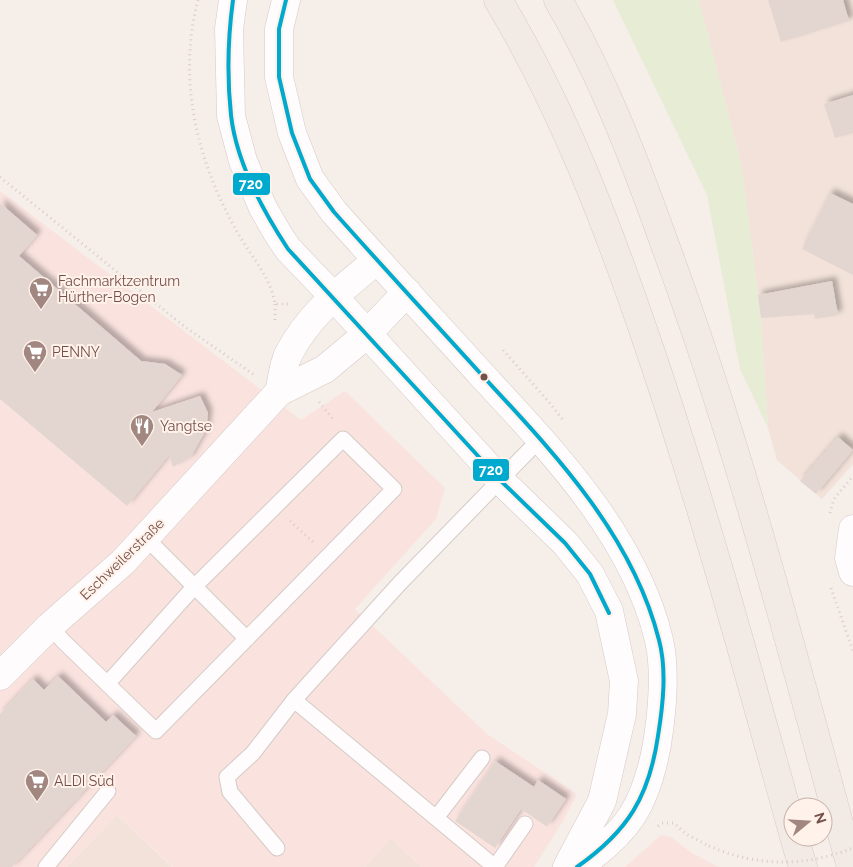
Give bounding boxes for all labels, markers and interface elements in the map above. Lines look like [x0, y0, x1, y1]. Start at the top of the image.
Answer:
line badge: 720 [232, 172, 271, 196]
text: 720 [239, 176, 263, 192]
place label: Fachmarktzentrum Hürther-Bogen [58, 273, 180, 305]
supermarket icon: Fachmarktzentrum Hürther-Bogen [28, 276, 54, 310]
supermarket icon: PENNY [22, 339, 48, 373]
place label: PENNY [52, 344, 100, 360]
unlabelled marker [479, 372, 489, 382]
restaurant icon: Yangtse [129, 413, 155, 447]
place label: Yangtse [160, 418, 212, 434]
line badge: 720 [472, 458, 510, 482]
text: 720 [479, 462, 503, 478]
street label: Eschweilerstraße [77, 515, 167, 603]
supermarket icon: ALDI Süd [24, 768, 50, 802]
place label: ALDI Süd [54, 773, 114, 789]
north arrow [783, 797, 833, 847]
text: N [811, 810, 830, 826]

